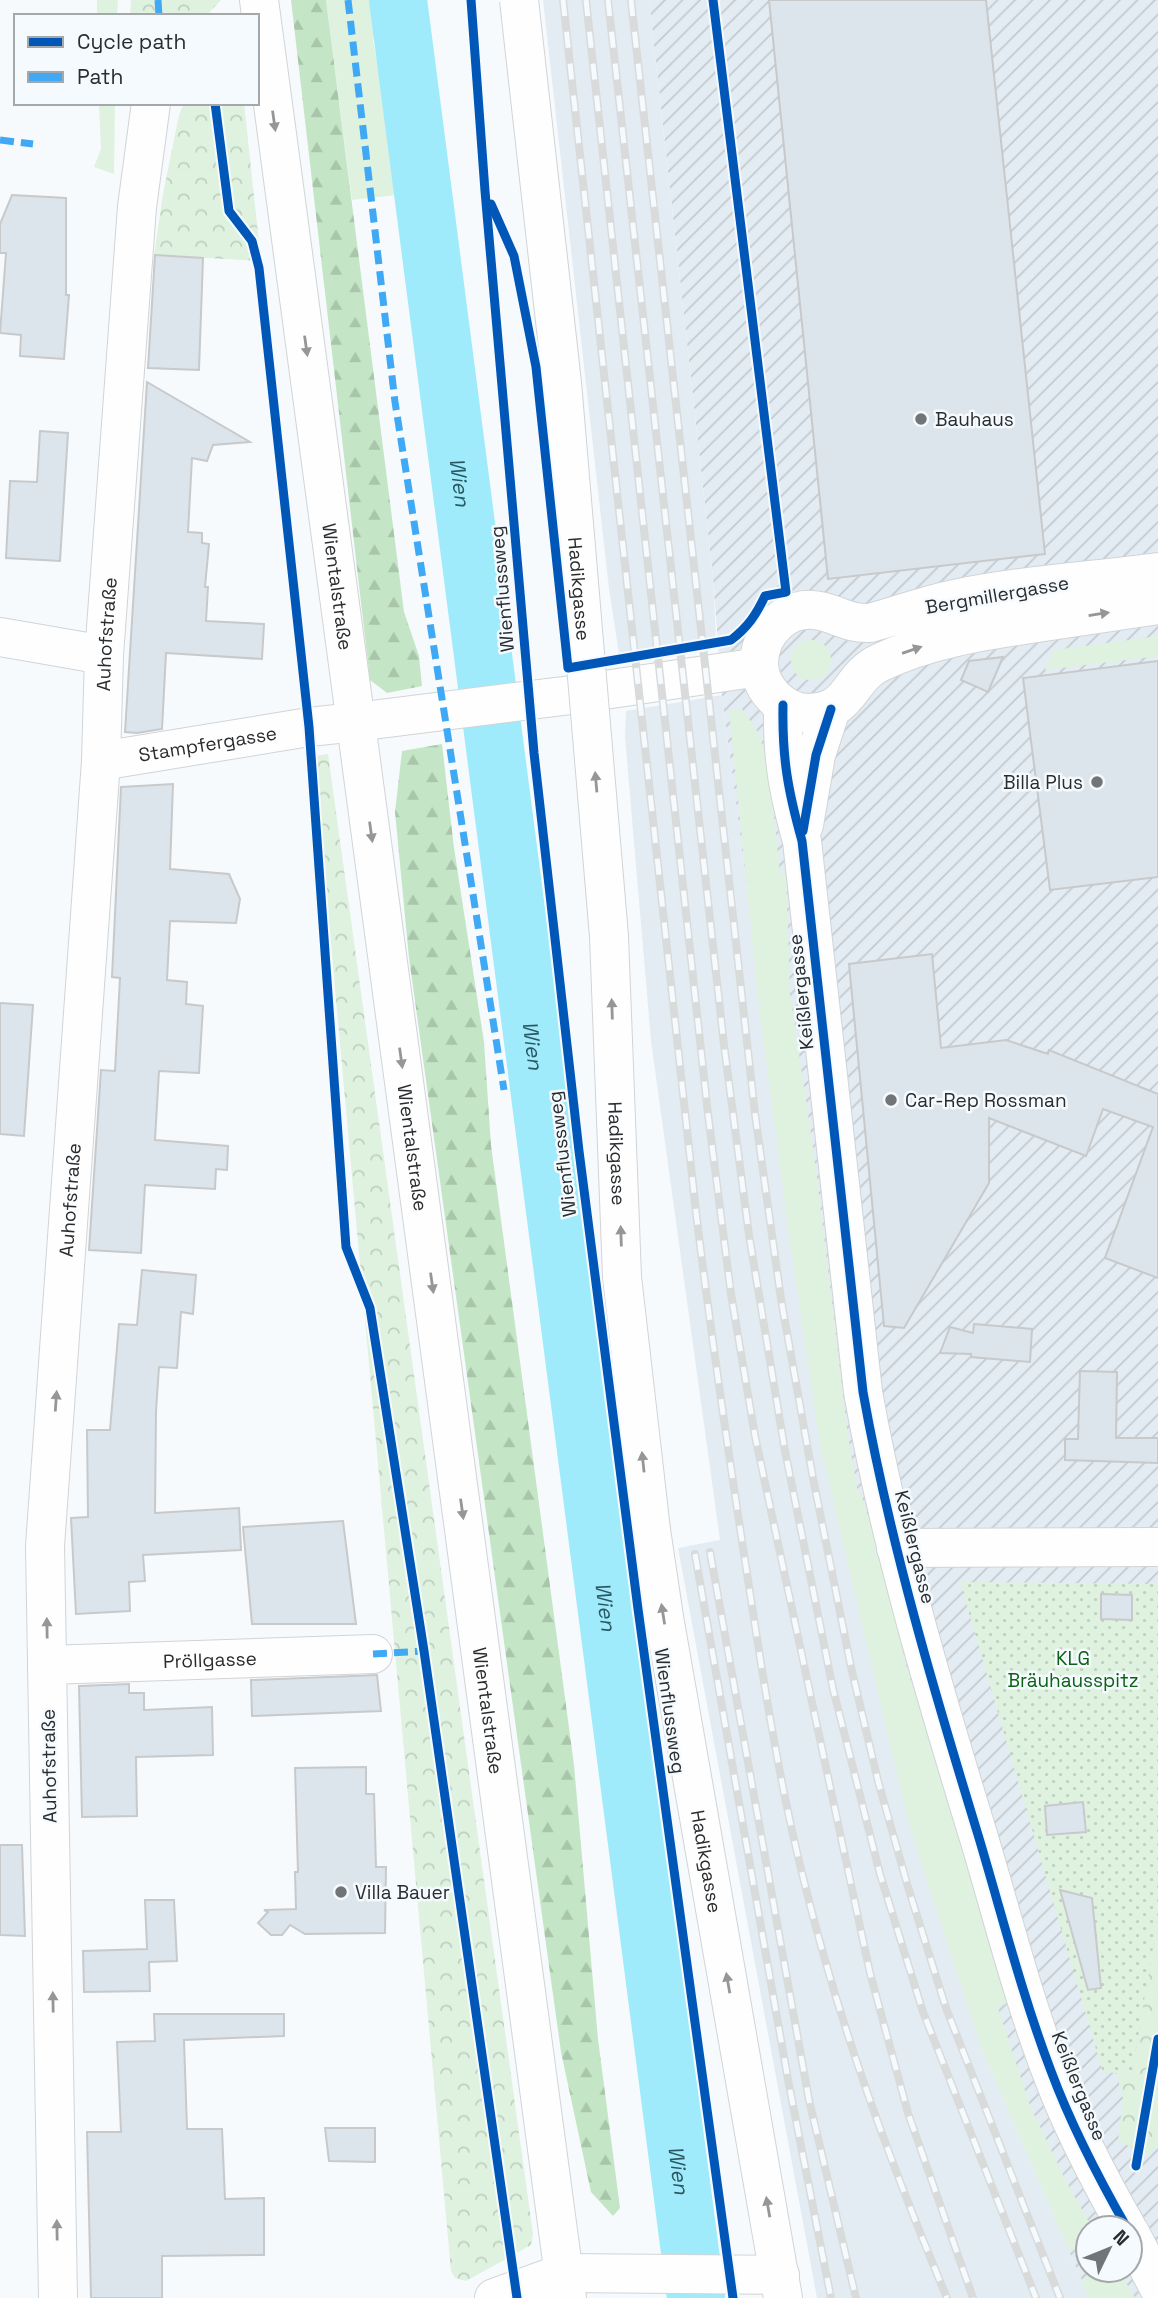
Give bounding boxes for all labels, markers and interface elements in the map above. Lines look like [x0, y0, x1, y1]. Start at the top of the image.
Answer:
legend [14, 14, 259, 105]
text: Cycle path [77, 28, 186, 55]
text: Path [77, 63, 123, 90]
one-way arrow [269, 110, 280, 132]
one-way arrow [300, 335, 311, 357]
place label: Bauhaus [935, 407, 1014, 432]
marker: Bauhaus [913, 411, 929, 427]
water label: Wien [444, 456, 477, 509]
street label: Wientalstraße [317, 522, 359, 652]
street label: Wienflussweg [484, 525, 520, 653]
street label: Hadikgasse [563, 536, 596, 642]
street label: Bergmillergasse [923, 570, 1071, 620]
street label: Auhofstraße [90, 576, 122, 692]
one-way arrow [1088, 608, 1110, 619]
one-way arrow [902, 644, 923, 655]
street label: Stampfergasse [137, 720, 279, 767]
place label: Billa Plus [1003, 770, 1083, 795]
one-way arrow [590, 771, 601, 793]
marker: Billa Plus [1089, 774, 1105, 790]
one-way arrow [365, 821, 376, 843]
street label: Keißlergasse [783, 933, 819, 1051]
one-way arrow [606, 997, 617, 1019]
water label: Wien [517, 1019, 550, 1072]
one-way arrow [396, 1047, 407, 1069]
street label: Wientalstraße [392, 1083, 434, 1213]
place label: Car-Rep Rossman [905, 1088, 1067, 1113]
street label: Wienflussweg [542, 1090, 582, 1218]
marker: Car-Rep Rossman [883, 1092, 899, 1108]
street label: Hadikgasse [603, 1101, 632, 1206]
street label: Auhofstraße [53, 1142, 86, 1258]
one-way arrow [615, 1225, 626, 1247]
one-way arrow [426, 1272, 437, 1294]
one-way arrow [51, 1389, 62, 1411]
one-way arrow [637, 1451, 648, 1473]
street label: Keißlergasse [889, 1488, 941, 1606]
one-way arrow [456, 1498, 467, 1520]
water label: Wien [590, 1581, 623, 1634]
one-way arrow [657, 1603, 668, 1625]
one-way arrow [41, 1617, 53, 1639]
street label: Pröllgasse [163, 1645, 257, 1674]
street label: Wientalstraße [467, 1646, 509, 1776]
park label: KLG Bräuhausspitz [1007, 1646, 1139, 1693]
street label: Wienflussweg [649, 1647, 691, 1775]
street label: Auhofstraße [36, 1709, 62, 1823]
street label: Hadikgasse [685, 1808, 728, 1915]
place label: Villa Bauer [355, 1880, 450, 1905]
marker: Villa Bauer [333, 1884, 349, 1900]
one-way arrow [722, 1972, 733, 1994]
one-way arrow [47, 1991, 59, 2013]
street label: Keißlergasse [1046, 2027, 1112, 2145]
water label: Wien [663, 2144, 696, 2197]
one-way arrow [762, 2196, 773, 2218]
north arrow [1074, 2214, 1144, 2284]
one-way arrow [51, 2219, 62, 2241]
text: N [1108, 2225, 1135, 2251]

